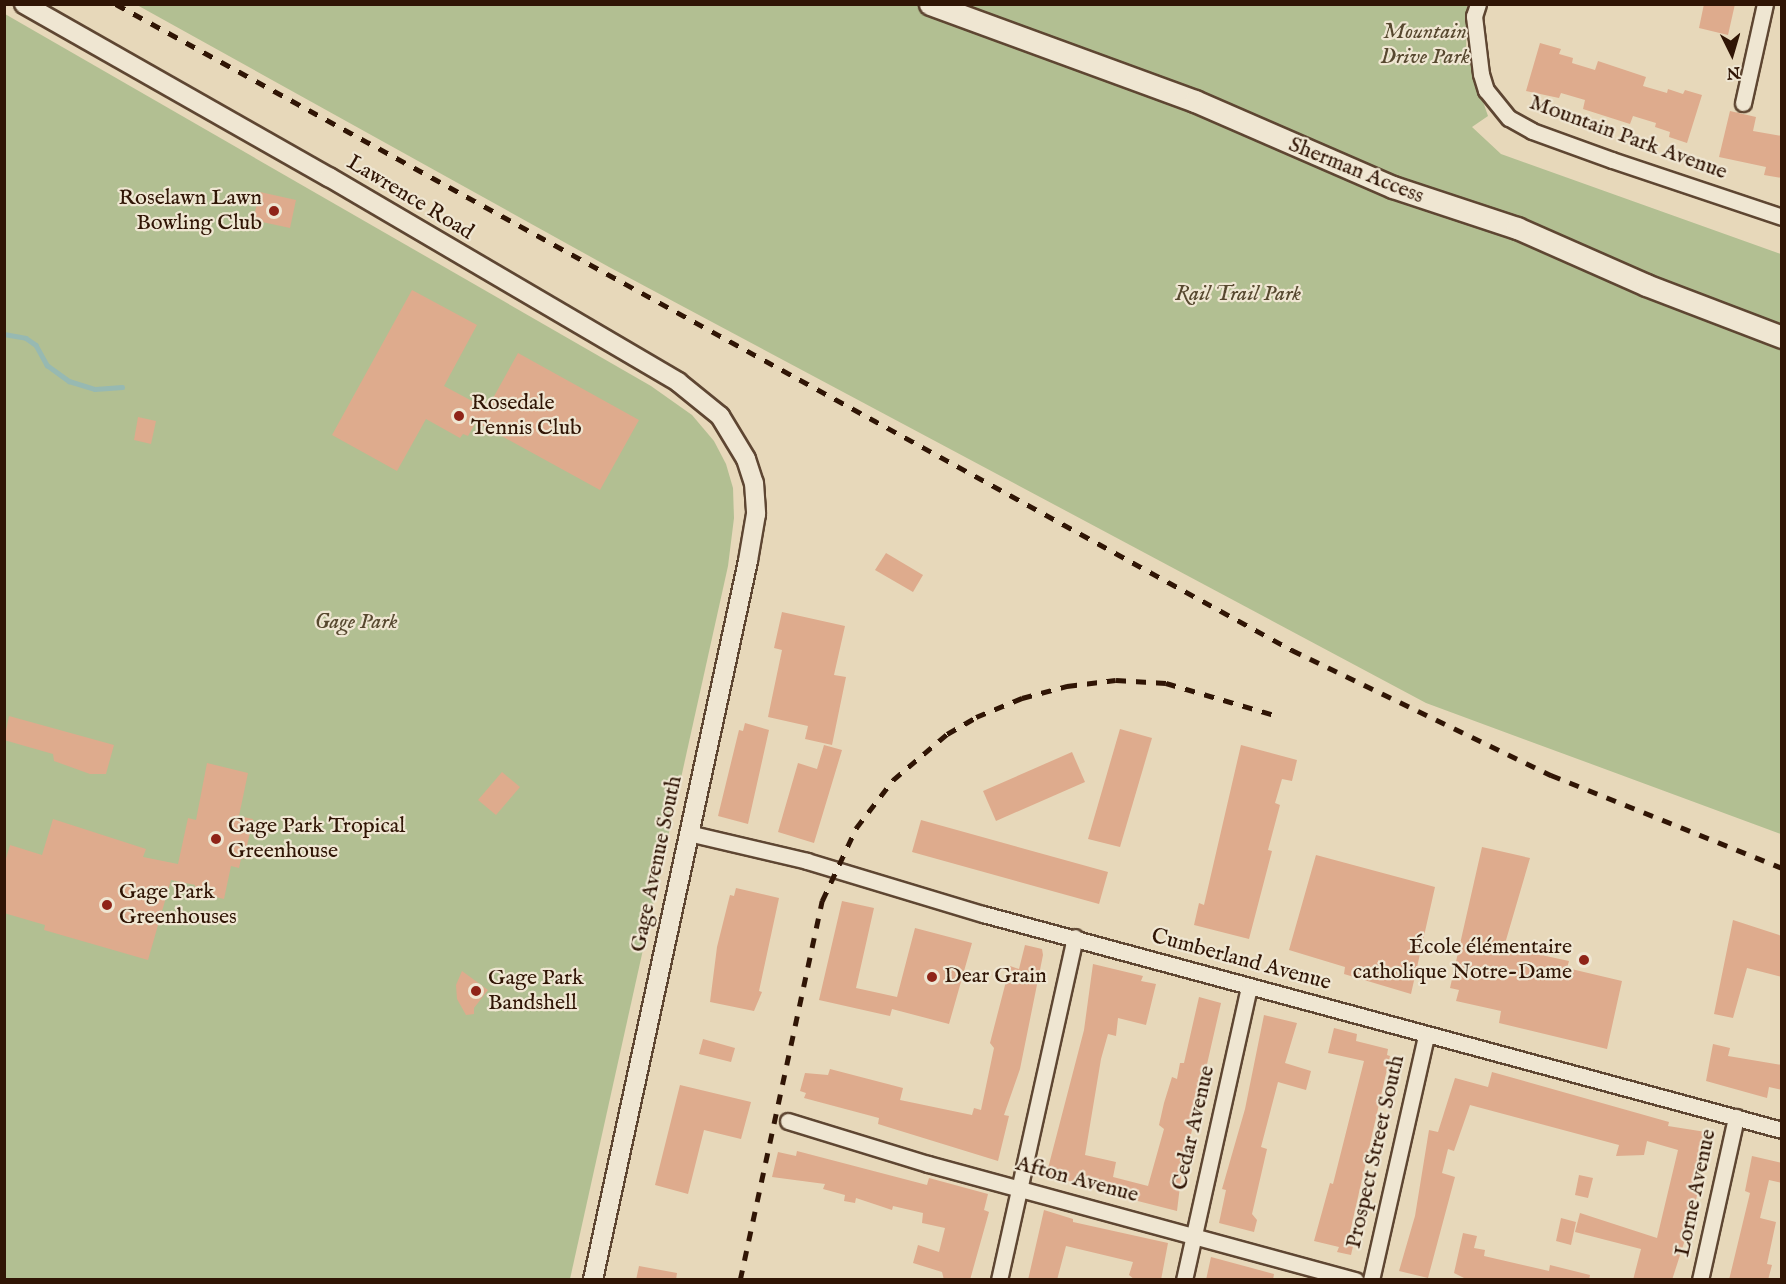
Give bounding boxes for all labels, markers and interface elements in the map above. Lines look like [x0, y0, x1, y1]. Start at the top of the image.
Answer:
park label: Mountain Drive Park [1380, 19, 1470, 70]
north arrow [1702, 24, 1762, 84]
text: N [1726, 61, 1741, 82]
street label: Mountain Park Avenue [1525, 90, 1731, 186]
street label: Sherman Access [1285, 132, 1427, 210]
street label: Lawrence Road [342, 150, 478, 246]
place label: Roselawn Lawn Bowling Club [118, 185, 262, 236]
marker: Roselawn Lawn Bowling Club [267, 204, 281, 218]
park label: Rail Trail Park [1175, 282, 1301, 308]
place label: Rosedale Tennis Club [471, 390, 582, 442]
marker: Rosedale Tennis Club [452, 409, 466, 423]
park label: Gage Park [314, 610, 398, 636]
street label: Gage Avenue South [625, 773, 689, 955]
place label: Gage Park Tropical Greenhouse [228, 813, 405, 864]
marker: Gage Park Tropical Greenhouse [209, 832, 223, 846]
place label: Gage Park Greenhouses [119, 879, 237, 930]
marker: Gage Park Greenhouses [100, 898, 114, 912]
street label: Cumberland Avenue [1148, 923, 1334, 997]
place label: École élémentaire catholique Notre-Dame [1353, 934, 1572, 986]
marker: École élémentaire catholique Notre-Dame [1577, 953, 1591, 967]
place label: Dear Grain [944, 964, 1047, 990]
place label: Gage Park Bandshell [488, 965, 584, 1016]
marker: Dear Grain [925, 970, 939, 984]
marker: Gage Park Bandshell [469, 984, 483, 998]
street label: Prospect Street South [1341, 1053, 1411, 1251]
street label: Cedar Avenue [1167, 1063, 1221, 1193]
street label: Lorne Avenue [1670, 1127, 1722, 1259]
street label: Afton Avenue [1013, 1151, 1141, 1209]

